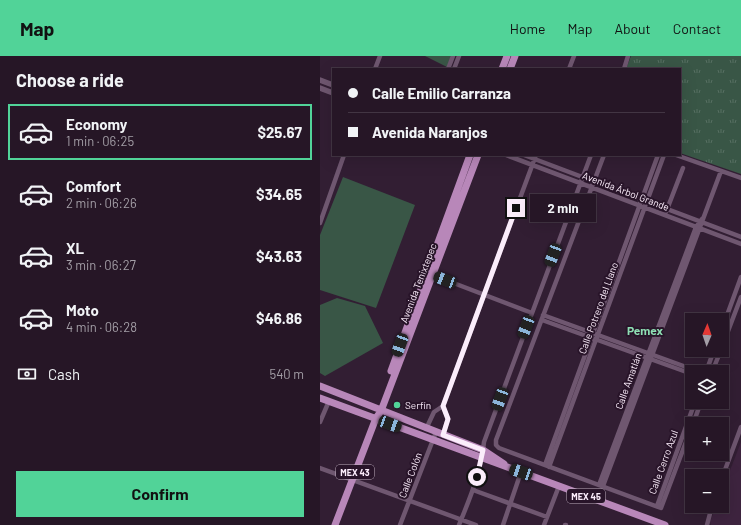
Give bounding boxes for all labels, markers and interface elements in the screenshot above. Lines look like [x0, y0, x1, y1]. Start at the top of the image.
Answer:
text: Map [20, 17, 54, 40]
text: Home [510, 20, 546, 37]
text: Map [568, 20, 592, 37]
text: About [614, 20, 651, 37]
text: Contact [673, 20, 721, 37]
text: Choose a ride [16, 69, 124, 91]
text: Calle Emilio Carranza [372, 84, 511, 102]
icon: car [18, 114, 54, 150]
text: Economy [66, 115, 127, 133]
text: $25.67 [257, 123, 302, 141]
text: Avenida Naranjos [372, 123, 488, 141]
text: 1 min · 06:25 [66, 133, 134, 149]
street label: Avenida Árbol Grande [581, 169, 671, 213]
icon: car [18, 176, 54, 212]
text: Comfort [66, 177, 121, 195]
text: $34.65 [256, 185, 302, 203]
callout: 2 min [530, 194, 596, 222]
text: 2 min · 06:26 [66, 195, 137, 211]
route end [507, 199, 525, 217]
text: 2 min [547, 200, 579, 216]
icon: car [18, 238, 54, 274]
text: XL [66, 239, 84, 257]
street label: Avenida Tenixtepec [397, 242, 439, 324]
car [543, 242, 563, 268]
text: $43.63 [256, 247, 302, 265]
text: 3 min · 06:27 [66, 257, 136, 273]
street label: Calle Potrero del Llano [576, 260, 620, 356]
car [432, 270, 458, 290]
icon: car [18, 300, 54, 336]
text: Moto [66, 301, 99, 319]
text: $46.86 [256, 309, 302, 327]
north arrow [685, 313, 729, 357]
map controls [685, 313, 729, 513]
car [516, 314, 536, 340]
text: 4 min · 06:28 [66, 319, 137, 335]
district label: Pemex [627, 323, 664, 337]
car [390, 332, 410, 358]
street label: Calle Amatlán [612, 351, 644, 411]
icon: cash [16, 363, 38, 385]
text: Cash [48, 365, 80, 383]
button: layers [685, 365, 729, 409]
text: 540 m [269, 366, 304, 382]
car [490, 386, 510, 412]
place label: Serfín [405, 399, 431, 411]
marker: Serfín [392, 400, 402, 410]
car [377, 414, 403, 434]
button: + [685, 417, 729, 461]
street label: Calle Cerro Azul [646, 428, 680, 496]
street label: Calle Colón [396, 451, 424, 499]
car [508, 462, 534, 482]
road number: MEX 43 [336, 465, 374, 479]
route start [468, 468, 486, 486]
button: − [685, 469, 729, 513]
button: Confirm [16, 471, 304, 517]
road number: MEX 45 [567, 489, 605, 503]

